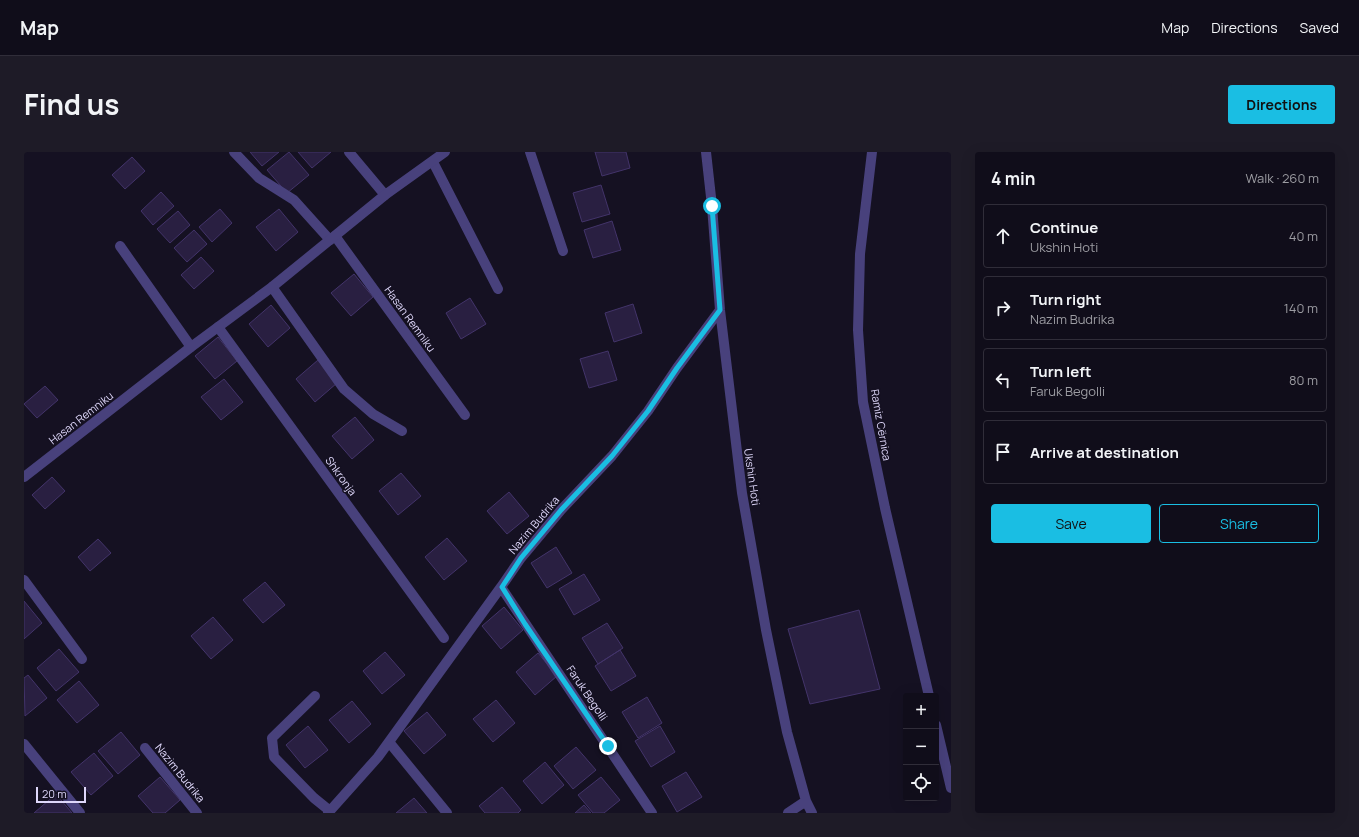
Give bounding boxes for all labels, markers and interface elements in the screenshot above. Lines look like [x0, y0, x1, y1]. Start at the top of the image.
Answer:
text: Map [20, 15, 59, 41]
text: Map [1161, 18, 1189, 37]
text: Directions [1211, 18, 1278, 37]
text: Saved [1300, 18, 1339, 37]
text: Find us [24, 85, 119, 123]
button: Directions [1228, 85, 1335, 124]
text: 4 min [991, 167, 1035, 190]
text: Walk · 260 m [1246, 169, 1319, 187]
route start [703, 197, 721, 215]
text: Continue [1030, 217, 1098, 238]
icon: ahead [992, 225, 1014, 247]
text: 40 m [1289, 227, 1318, 245]
text: Ukshin Hoti [1030, 238, 1098, 256]
street label: Hasan Remniku [381, 283, 439, 355]
text: Turn right [1030, 289, 1101, 310]
icon: right [992, 297, 1014, 319]
text: 140 m [1284, 299, 1318, 317]
text: Nazim Budrika [1030, 310, 1114, 328]
text: Turn left [1030, 361, 1092, 382]
icon: left [992, 369, 1014, 391]
text: 80 m [1289, 371, 1318, 389]
text: Faruk Begolli [1030, 382, 1105, 400]
street label: Hasan Remniku [45, 388, 116, 447]
street label: Ramiz Cërnica [868, 388, 895, 462]
icon: arrive [992, 441, 1014, 463]
text: Arrive at destination [1030, 442, 1179, 463]
street label: Ukshin Hoti [741, 447, 764, 507]
street label: Shkronja [322, 453, 361, 498]
street label: Nazim Budrika [505, 492, 562, 557]
button: Save [991, 504, 1151, 543]
button: Share [1159, 504, 1319, 543]
street label: Faruk Begolli [563, 662, 611, 723]
map controls [903, 693, 939, 801]
button: + [903, 693, 939, 729]
button: − [903, 729, 939, 765]
route end [599, 737, 617, 755]
street label: Nazim Budrika [152, 740, 209, 805]
button: locate [903, 765, 939, 801]
scale bar [36, 785, 86, 804]
text: 20 m [42, 786, 67, 801]

